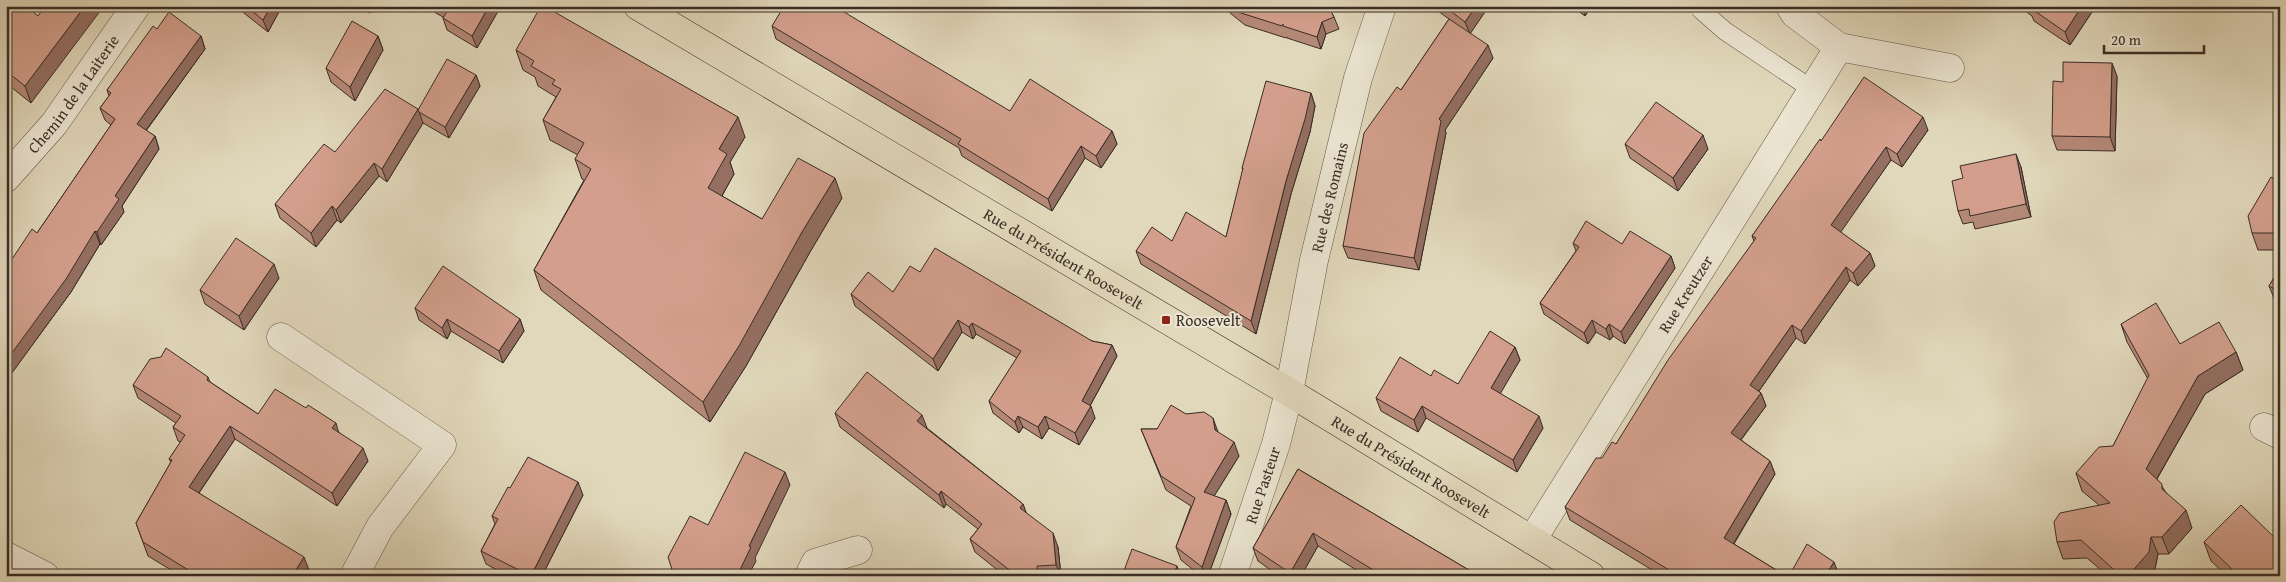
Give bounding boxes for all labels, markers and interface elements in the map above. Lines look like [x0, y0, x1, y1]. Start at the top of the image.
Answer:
scale bar [2104, 22, 2204, 54]
street label: Chemin de la Laiterie [22, 29, 125, 158]
text: 20 m [2111, 29, 2142, 50]
street label: Rue des Romains [1304, 140, 1354, 255]
street label: Rue du Président Roosevelt [979, 202, 1149, 315]
street label: Rue Kreutzer [1652, 250, 1719, 337]
place label: Roosevelt [1176, 308, 1241, 332]
marker: Roosevelt [1160, 314, 1172, 326]
street label: Rue du Président Roosevelt [1327, 409, 1496, 524]
street label: Rue Pasteur [1238, 443, 1286, 527]

